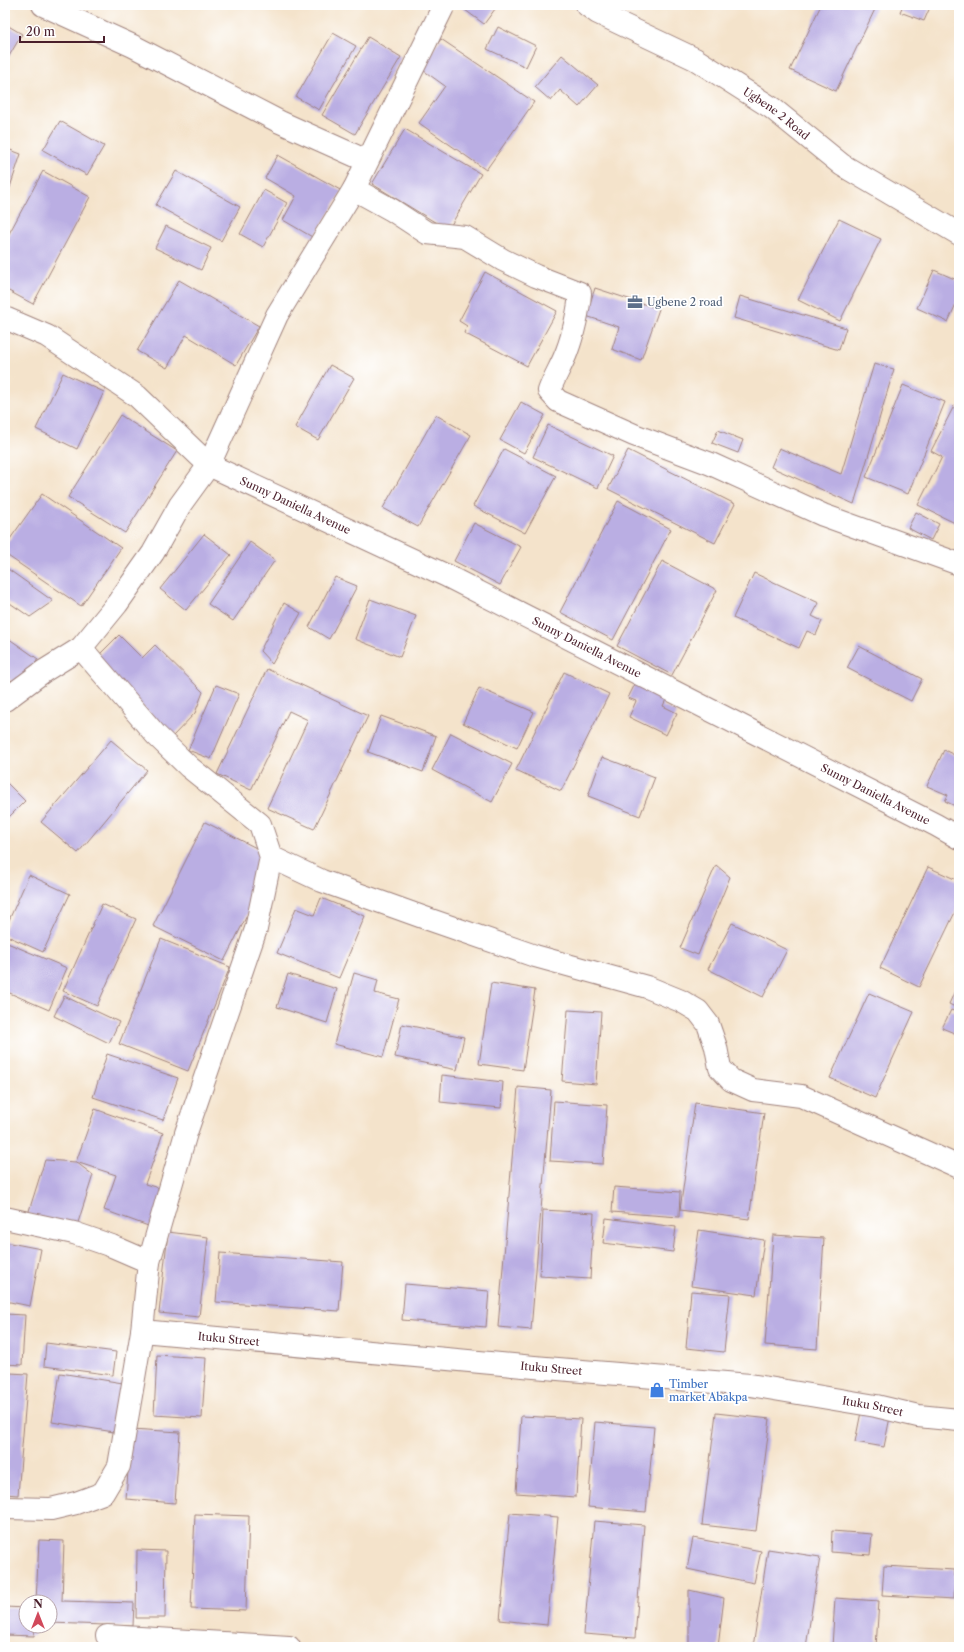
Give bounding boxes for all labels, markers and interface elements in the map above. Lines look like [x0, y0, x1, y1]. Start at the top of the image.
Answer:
scale bar [20, 18, 104, 44]
text: 20 m [26, 24, 55, 39]
street label: Ugbene 2 Road [741, 84, 813, 143]
office icon: Ugbene 2 road [626, 293, 644, 311]
place label: Ugbene 2 road [647, 295, 723, 309]
street label: Sunny Daniella Avenue [238, 473, 353, 537]
street label: Sunny Daniella Avenue [530, 614, 644, 681]
street label: Sunny Daniella Avenue [819, 761, 932, 828]
street label: Ituku Street [197, 1329, 260, 1349]
street label: Ituku Street [520, 1359, 583, 1378]
place label: Timber market Abakpa [669, 1377, 748, 1404]
shop icon: Timber market Abakpa [648, 1381, 666, 1399]
street label: Ituku Street [841, 1393, 905, 1419]
north arrow [18, 1594, 58, 1634]
text: N [33, 1597, 43, 1611]

